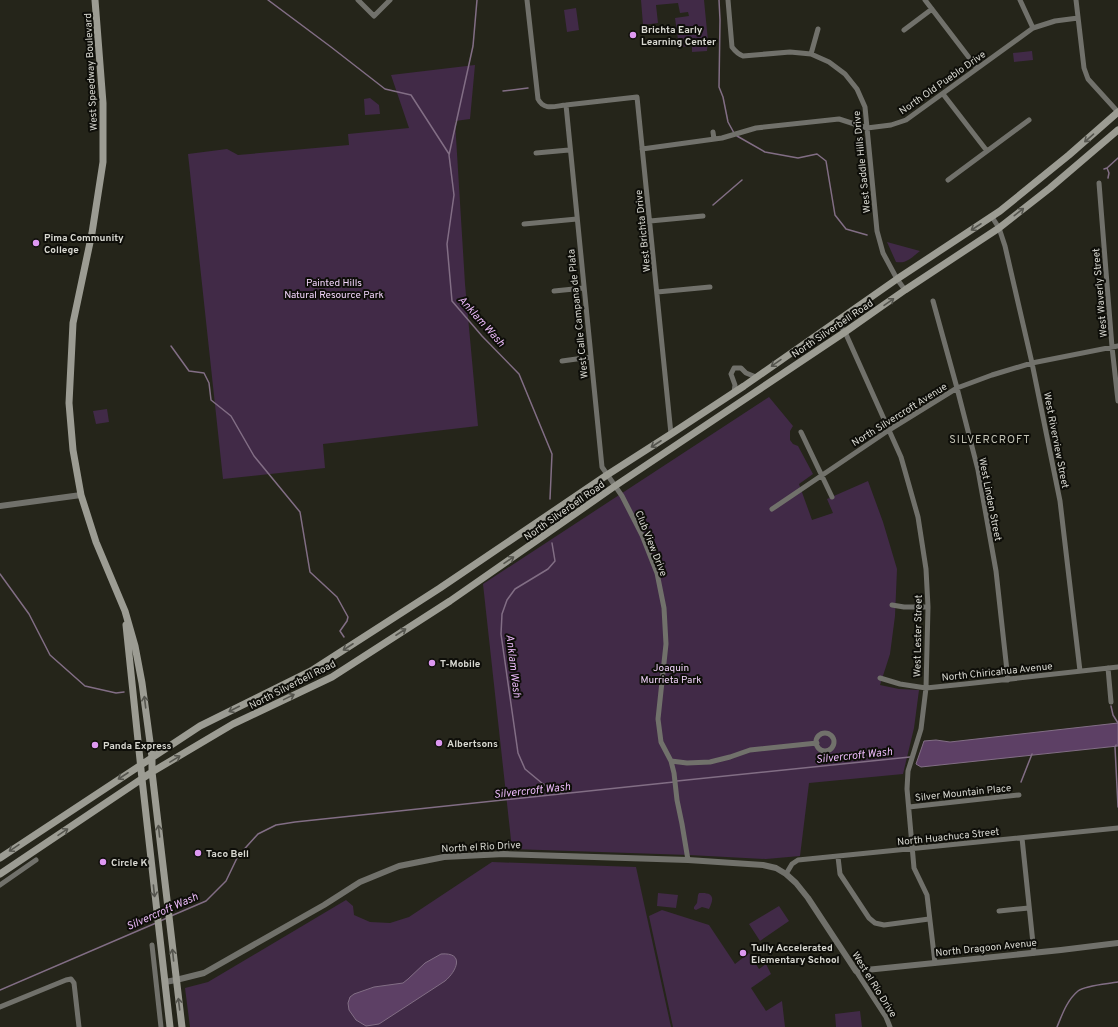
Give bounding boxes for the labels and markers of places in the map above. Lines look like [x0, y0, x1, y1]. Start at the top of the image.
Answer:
place label: Brichta Early Learning Center [641, 24, 717, 49]
marker: Brichta Early Learning Center [628, 30, 638, 40]
place label: Pima Community College [44, 232, 124, 257]
marker: Pima Community College [31, 238, 41, 248]
marker: T-Mobile [427, 658, 437, 668]
place label: T-Mobile [440, 658, 481, 671]
marker: Albertsons [434, 738, 444, 748]
place label: Albertsons [447, 738, 498, 751]
marker: Panda Express [90, 740, 100, 750]
place label: Panda Express [103, 740, 172, 753]
marker: Taco Bell [193, 848, 203, 858]
place label: Taco Bell [206, 848, 249, 861]
marker: Circle K [98, 857, 108, 867]
place label: Circle K [111, 857, 148, 870]
place label: Tully Accelerated Elementary School [751, 942, 840, 967]
marker: Tully Accelerated Elementary School [738, 948, 748, 958]

